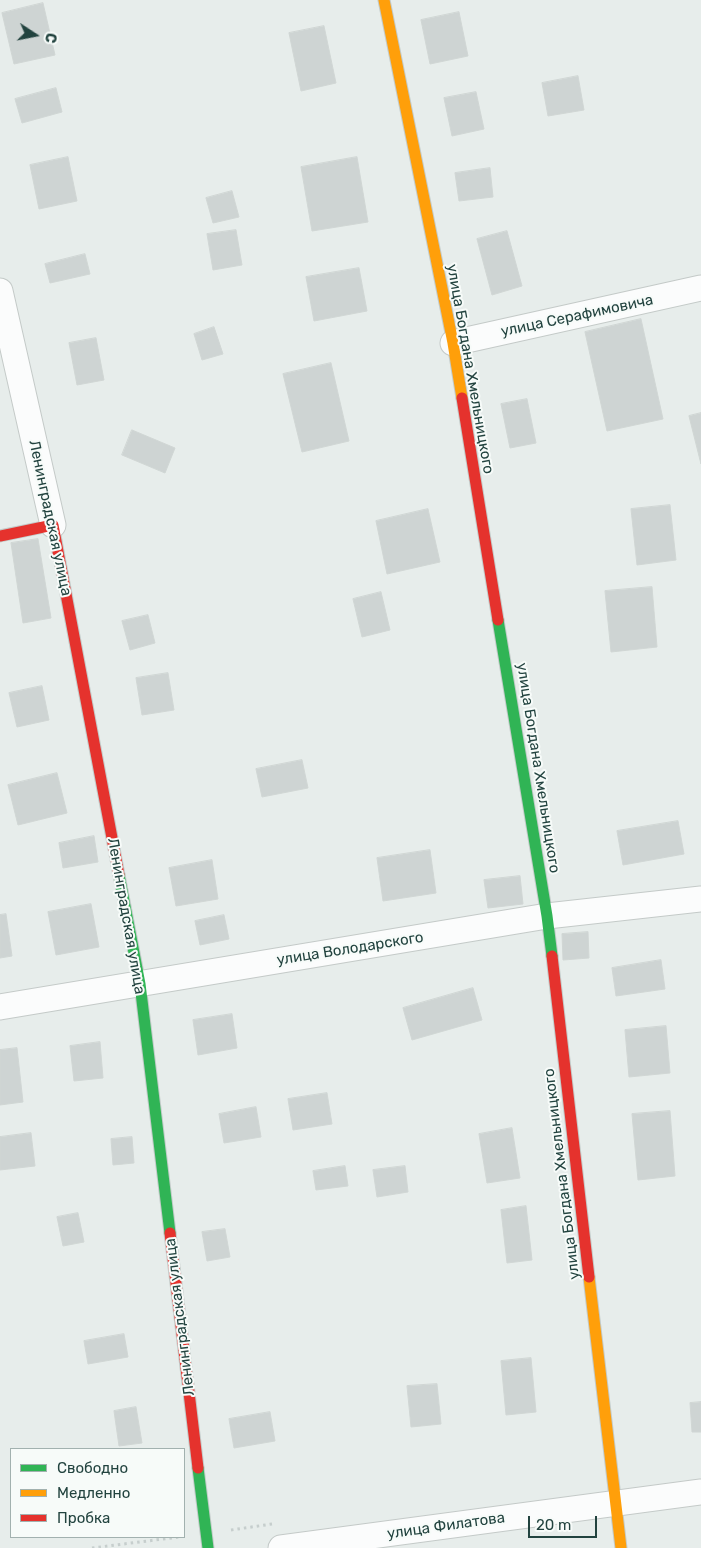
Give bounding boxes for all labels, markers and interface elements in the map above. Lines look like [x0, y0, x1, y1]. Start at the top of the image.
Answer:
north arrow [10, 10, 60, 60]
text: С [41, 32, 59, 44]
street label: улица Богдана Хмельницкого [443, 263, 497, 475]
street label: улица Серафимовича [499, 291, 655, 341]
street label: Ленинградская улица [25, 439, 75, 597]
street label: улица Богдана Хмельницкого [512, 661, 564, 875]
street label: Ленинградская улица [103, 836, 149, 996]
street label: улица Володарского [275, 929, 425, 969]
street label: улица Богдана Хмельницкого [540, 1067, 584, 1281]
street label: Ленинградская улица [161, 1237, 199, 1397]
legend [10, 1448, 185, 1538]
text: Свободно [57, 1459, 128, 1477]
text: Медленно [57, 1484, 130, 1502]
scale bar [531, 1506, 600, 1538]
text: Пробка [57, 1509, 110, 1527]
street label: улица Филатова [386, 1509, 506, 1543]
text: 20 m [536, 1516, 571, 1534]

